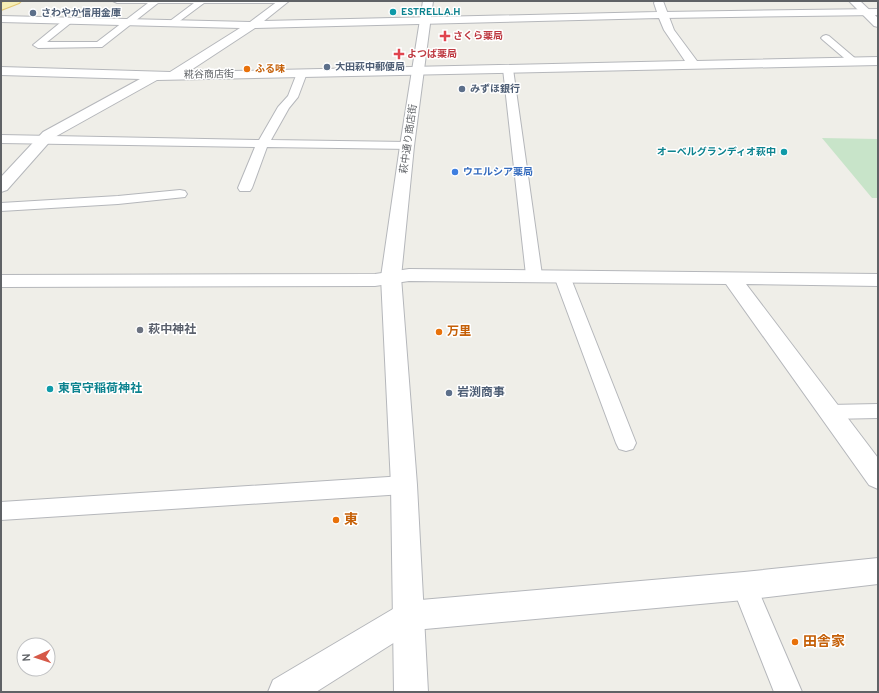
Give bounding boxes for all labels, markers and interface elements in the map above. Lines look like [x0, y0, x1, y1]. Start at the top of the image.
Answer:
place label: ESTRELLA.H [401, 6, 461, 19]
place label: さわやか信用金庫 [41, 7, 121, 20]
marker: ESTRELLA.H [388, 7, 398, 17]
marker: さわやか信用金庫 [28, 8, 38, 18]
place label: さくら薬局 [453, 30, 503, 43]
marker: さくら薬局 [440, 31, 450, 41]
place label: よつば薬局 [407, 48, 457, 61]
marker: よつば薬局 [394, 49, 404, 59]
place label: 大田萩中郵便局 [335, 61, 405, 74]
marker: 大田萩中郵便局 [322, 62, 332, 72]
place label: ふる味 [255, 63, 285, 76]
marker: ふる味 [242, 64, 252, 74]
street label: 糀谷商店街 [184, 68, 234, 82]
place label: みずほ銀行 [470, 83, 520, 96]
marker: みずほ銀行 [457, 84, 467, 94]
street label: 萩中通り商店街 [398, 103, 420, 175]
place label: オーベルグランディオ萩中 [657, 146, 776, 159]
marker: オーベルグランディオ萩中 [779, 147, 789, 157]
place label: ウエルシア薬局 [463, 166, 533, 179]
marker: ウエルシア薬局 [450, 167, 460, 177]
place label: 萩中神社 [148, 322, 196, 338]
place label: 万里 [447, 324, 471, 340]
marker: 萩中神社 [135, 325, 145, 335]
marker: 万里 [434, 327, 444, 337]
place label: 東官守稲荷神社 [58, 381, 142, 397]
marker: 東官守稲荷神社 [45, 384, 55, 394]
place label: 岩渕商事 [457, 385, 505, 401]
marker: 岩渕商事 [444, 388, 454, 398]
place label: 東 [344, 512, 358, 529]
marker: 東 [331, 515, 341, 525]
place label: 田舎家 [803, 634, 845, 651]
north arrow [16, 637, 56, 677]
marker: 田舎家 [790, 637, 800, 647]
text: N [20, 653, 34, 662]

